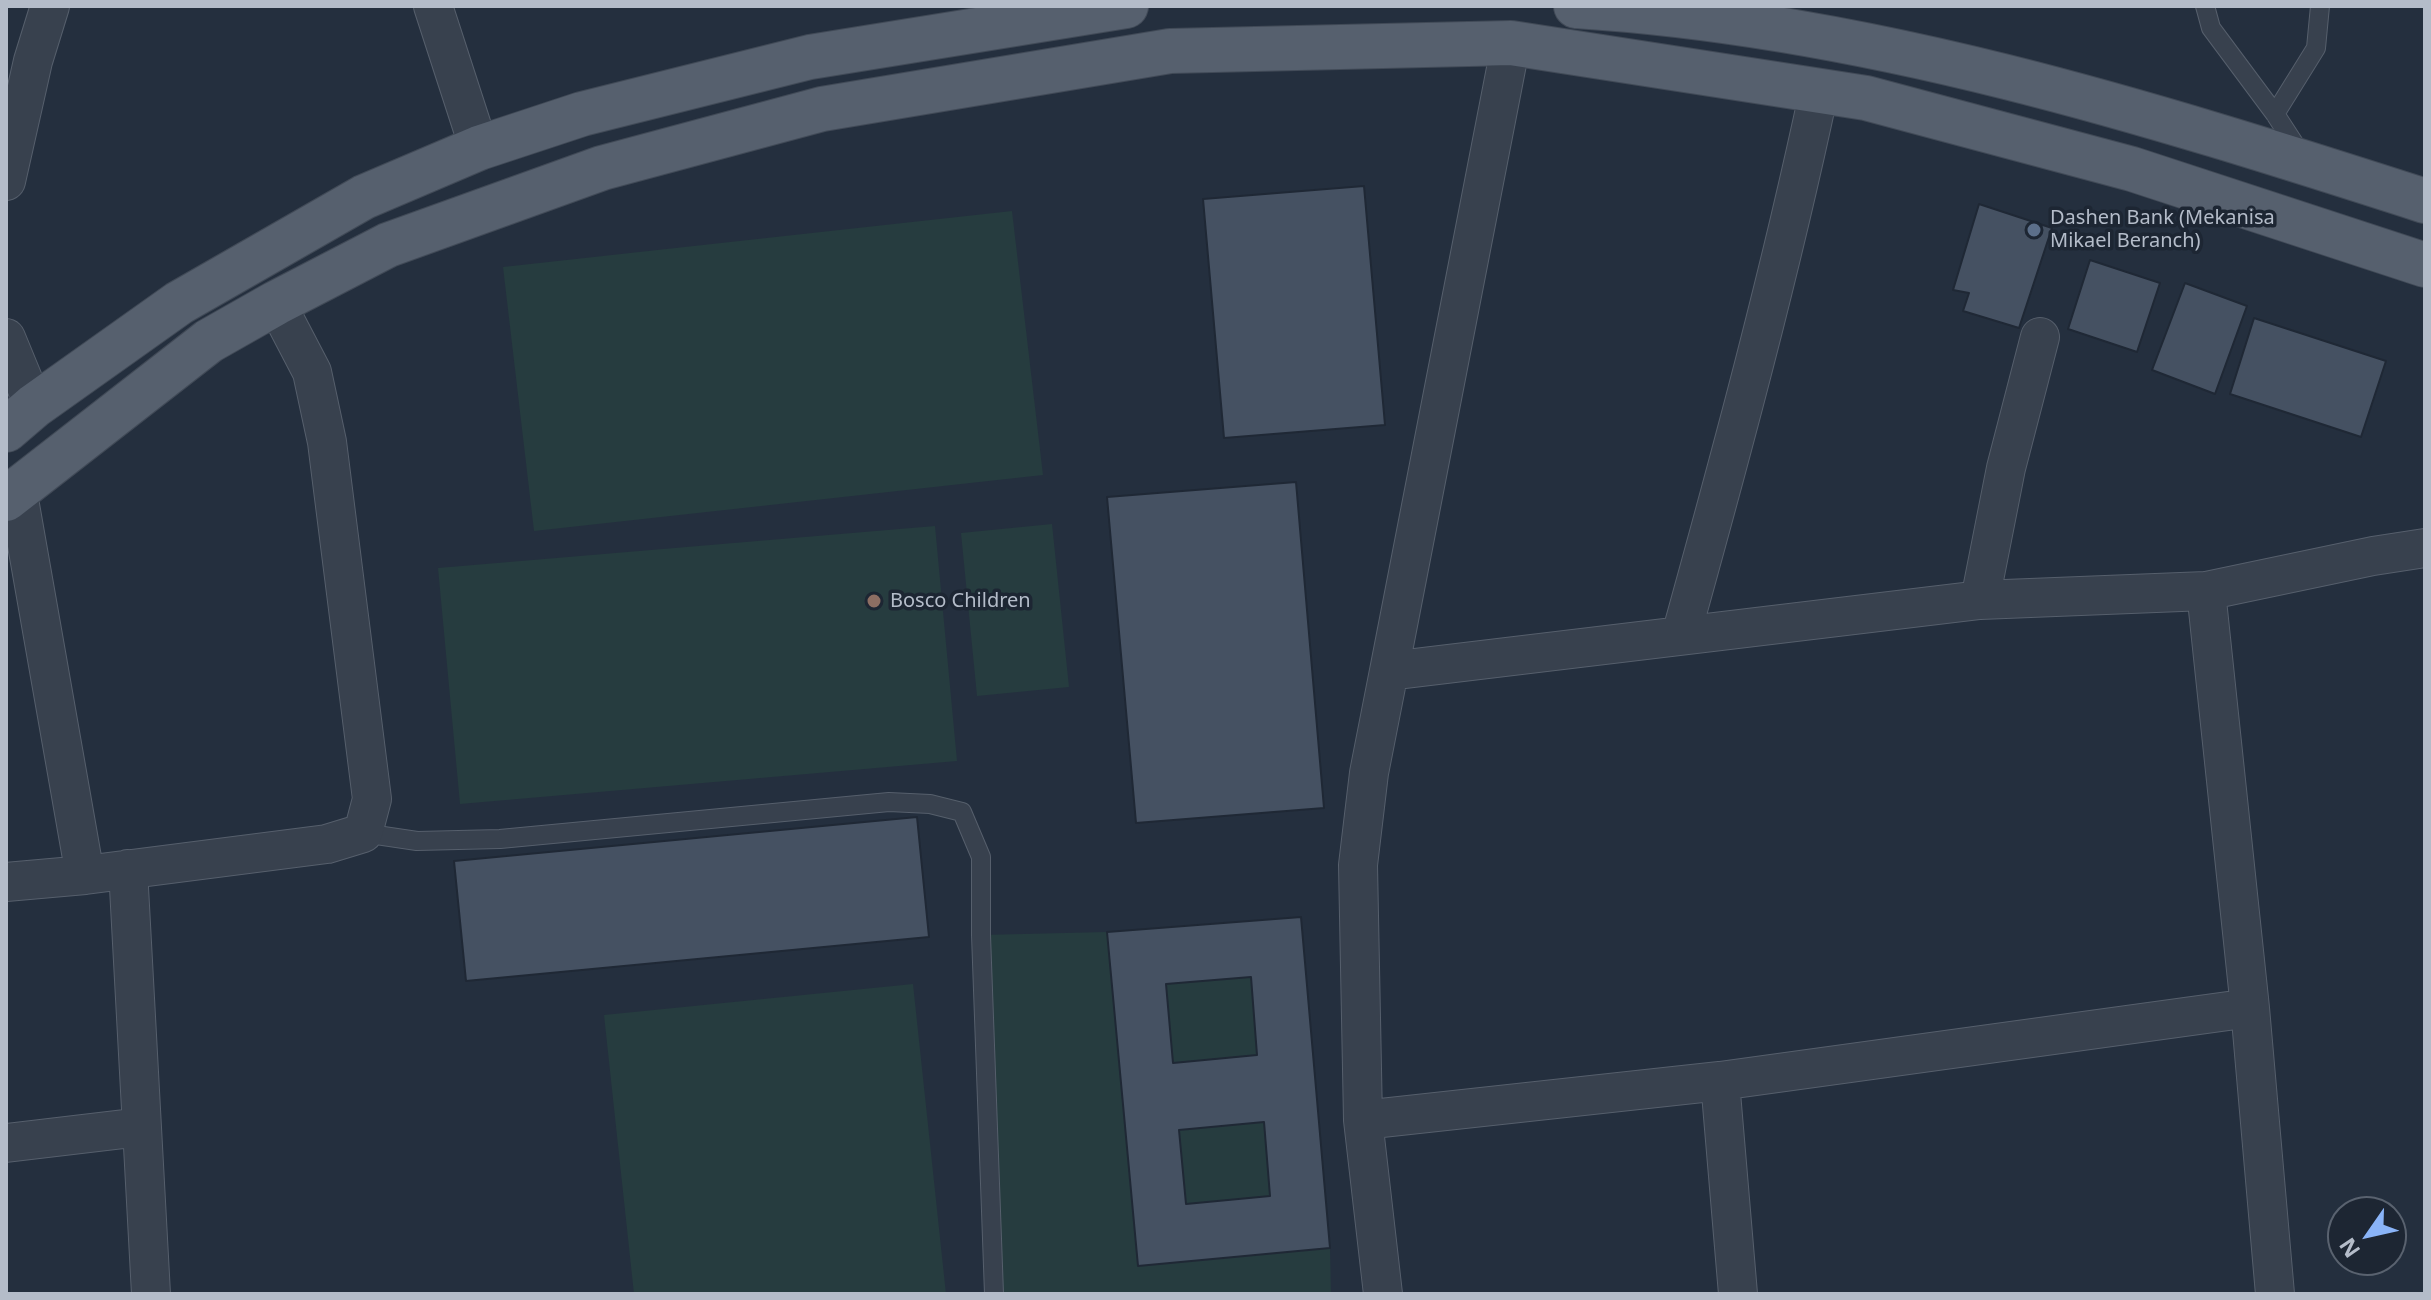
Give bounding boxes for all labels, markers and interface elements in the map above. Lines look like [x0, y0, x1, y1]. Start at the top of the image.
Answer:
place label: Dashen Bank (Mekanisa Mikael Beranch) [2050, 206, 2275, 253]
marker: Dashen Bank (Mekanisa Mikael Beranch) [2025, 221, 2043, 239]
place label: Bosco Children [890, 589, 1031, 613]
marker: Bosco Children [865, 592, 883, 610]
north arrow [2327, 1196, 2407, 1276]
text: N [2331, 1233, 2366, 1264]

